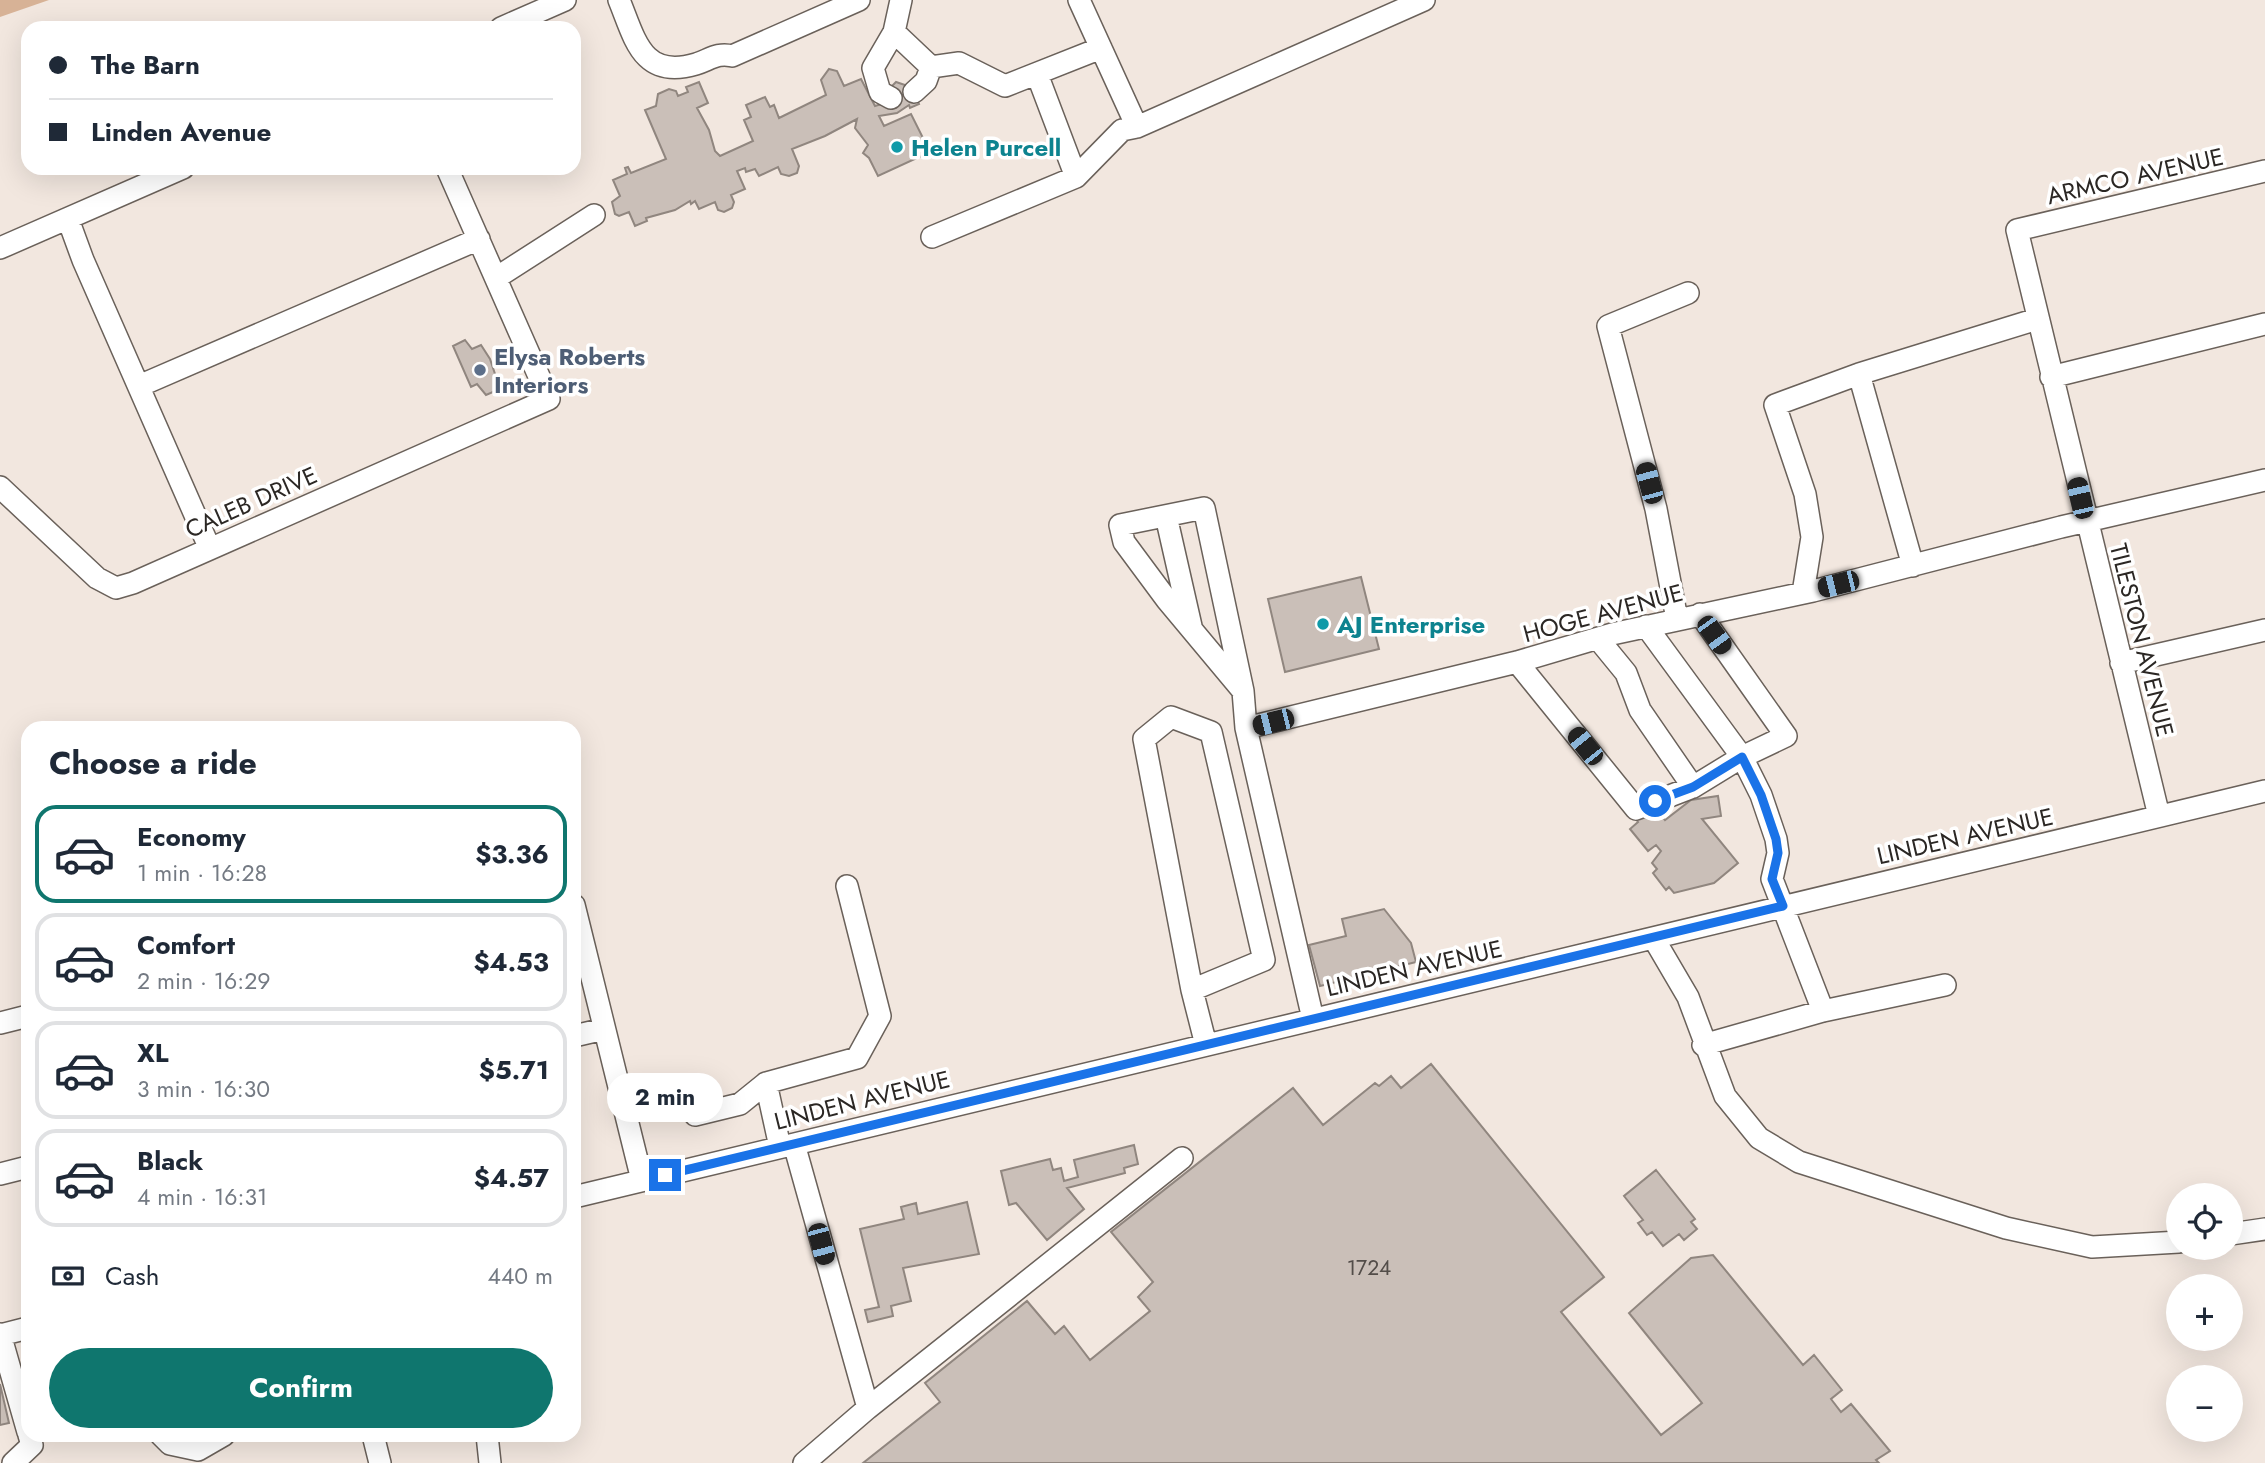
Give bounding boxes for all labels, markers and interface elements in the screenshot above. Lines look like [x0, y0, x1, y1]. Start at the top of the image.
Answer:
text: The Barn [91, 46, 200, 84]
text: Linden Avenue [91, 113, 271, 151]
place label: Helen Purcell [911, 130, 1061, 165]
marker: Helen Purcell [889, 139, 905, 155]
street label: ARMCO AVENUE [2043, 139, 2227, 213]
place label: Elysa Roberts Interiors [494, 339, 645, 402]
marker: Elysa Roberts Interiors [472, 362, 488, 378]
street label: CALEB DRIVE [179, 457, 323, 547]
car [1634, 460, 1665, 506]
car [2066, 475, 2095, 521]
street label: TILESTON AVENUE [2101, 540, 2183, 740]
car [1816, 569, 1861, 599]
street label: HOGE AVENUE [1519, 575, 1687, 651]
place label: AJ Enterprise [1336, 607, 1485, 642]
car [1694, 612, 1735, 658]
marker: AJ Enterprise [1315, 616, 1331, 632]
car [1251, 707, 1296, 737]
car [1564, 723, 1607, 769]
text: Choose a ride [49, 740, 257, 786]
route start [1639, 785, 1671, 817]
street label: LINDEN AVENUE [1873, 799, 2057, 873]
text: Economy [137, 818, 246, 856]
icon: car [53, 823, 116, 886]
text: $3.36 [475, 835, 549, 873]
text: 1 min · 16:28 [137, 856, 267, 890]
text: Comfort [137, 926, 235, 964]
icon: car [53, 931, 116, 994]
street label: LINDEN AVENUE [1322, 931, 1506, 1005]
text: $4.53 [473, 943, 549, 981]
text: 2 min · 16:29 [137, 964, 271, 998]
text: XL [137, 1034, 169, 1072]
icon: car [53, 1039, 116, 1102]
text: $5.71 [479, 1051, 549, 1089]
street label: LINDEN AVENUE [770, 1061, 954, 1139]
text: 3 min · 16:30 [137, 1072, 270, 1106]
callout: 2 min [607, 1074, 723, 1122]
text: 2 min [635, 1080, 695, 1114]
text: Black [137, 1142, 203, 1180]
icon: car [53, 1147, 116, 1210]
text: $4.57 [474, 1159, 549, 1197]
route end [649, 1159, 681, 1191]
text: 4 min · 16:31 [137, 1180, 267, 1214]
map controls [2166, 1183, 2243, 1442]
button: locate [2166, 1183, 2243, 1260]
car [806, 1221, 837, 1267]
house number: 1724 [1347, 1253, 1391, 1283]
icon: cash [49, 1257, 87, 1295]
text: Cash [105, 1257, 159, 1295]
text: 440 m [488, 1259, 553, 1293]
button: + [2166, 1274, 2243, 1351]
button: Confirm [49, 1348, 553, 1428]
button: − [2166, 1365, 2243, 1442]

